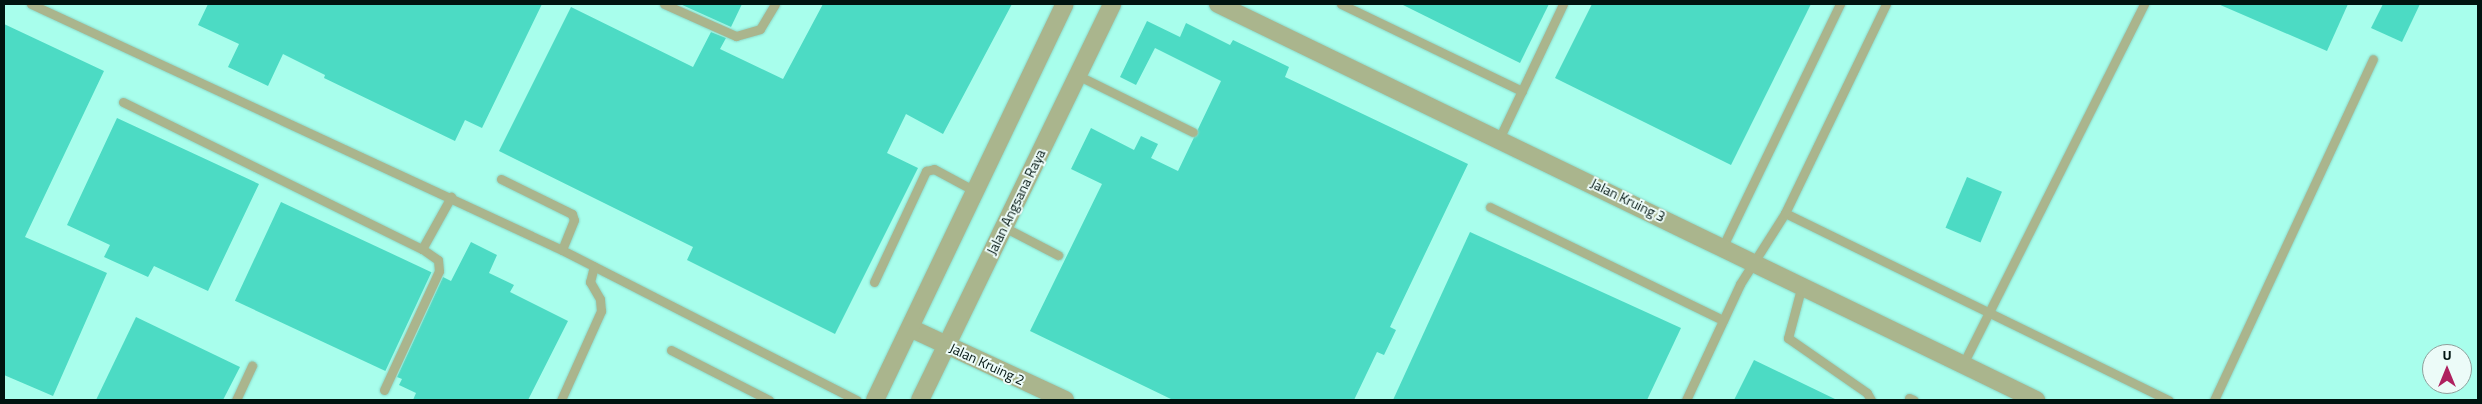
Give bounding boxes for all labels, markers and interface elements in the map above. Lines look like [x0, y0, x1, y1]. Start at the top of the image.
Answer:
street label: Jalan Angsana Raya [983, 146, 1049, 258]
street label: Jalan Kruing 3 [1588, 175, 1668, 225]
street label: Jalan Kruing 2 [947, 339, 1027, 389]
north arrow [2422, 344, 2472, 394]
text: U [2442, 344, 2452, 365]

